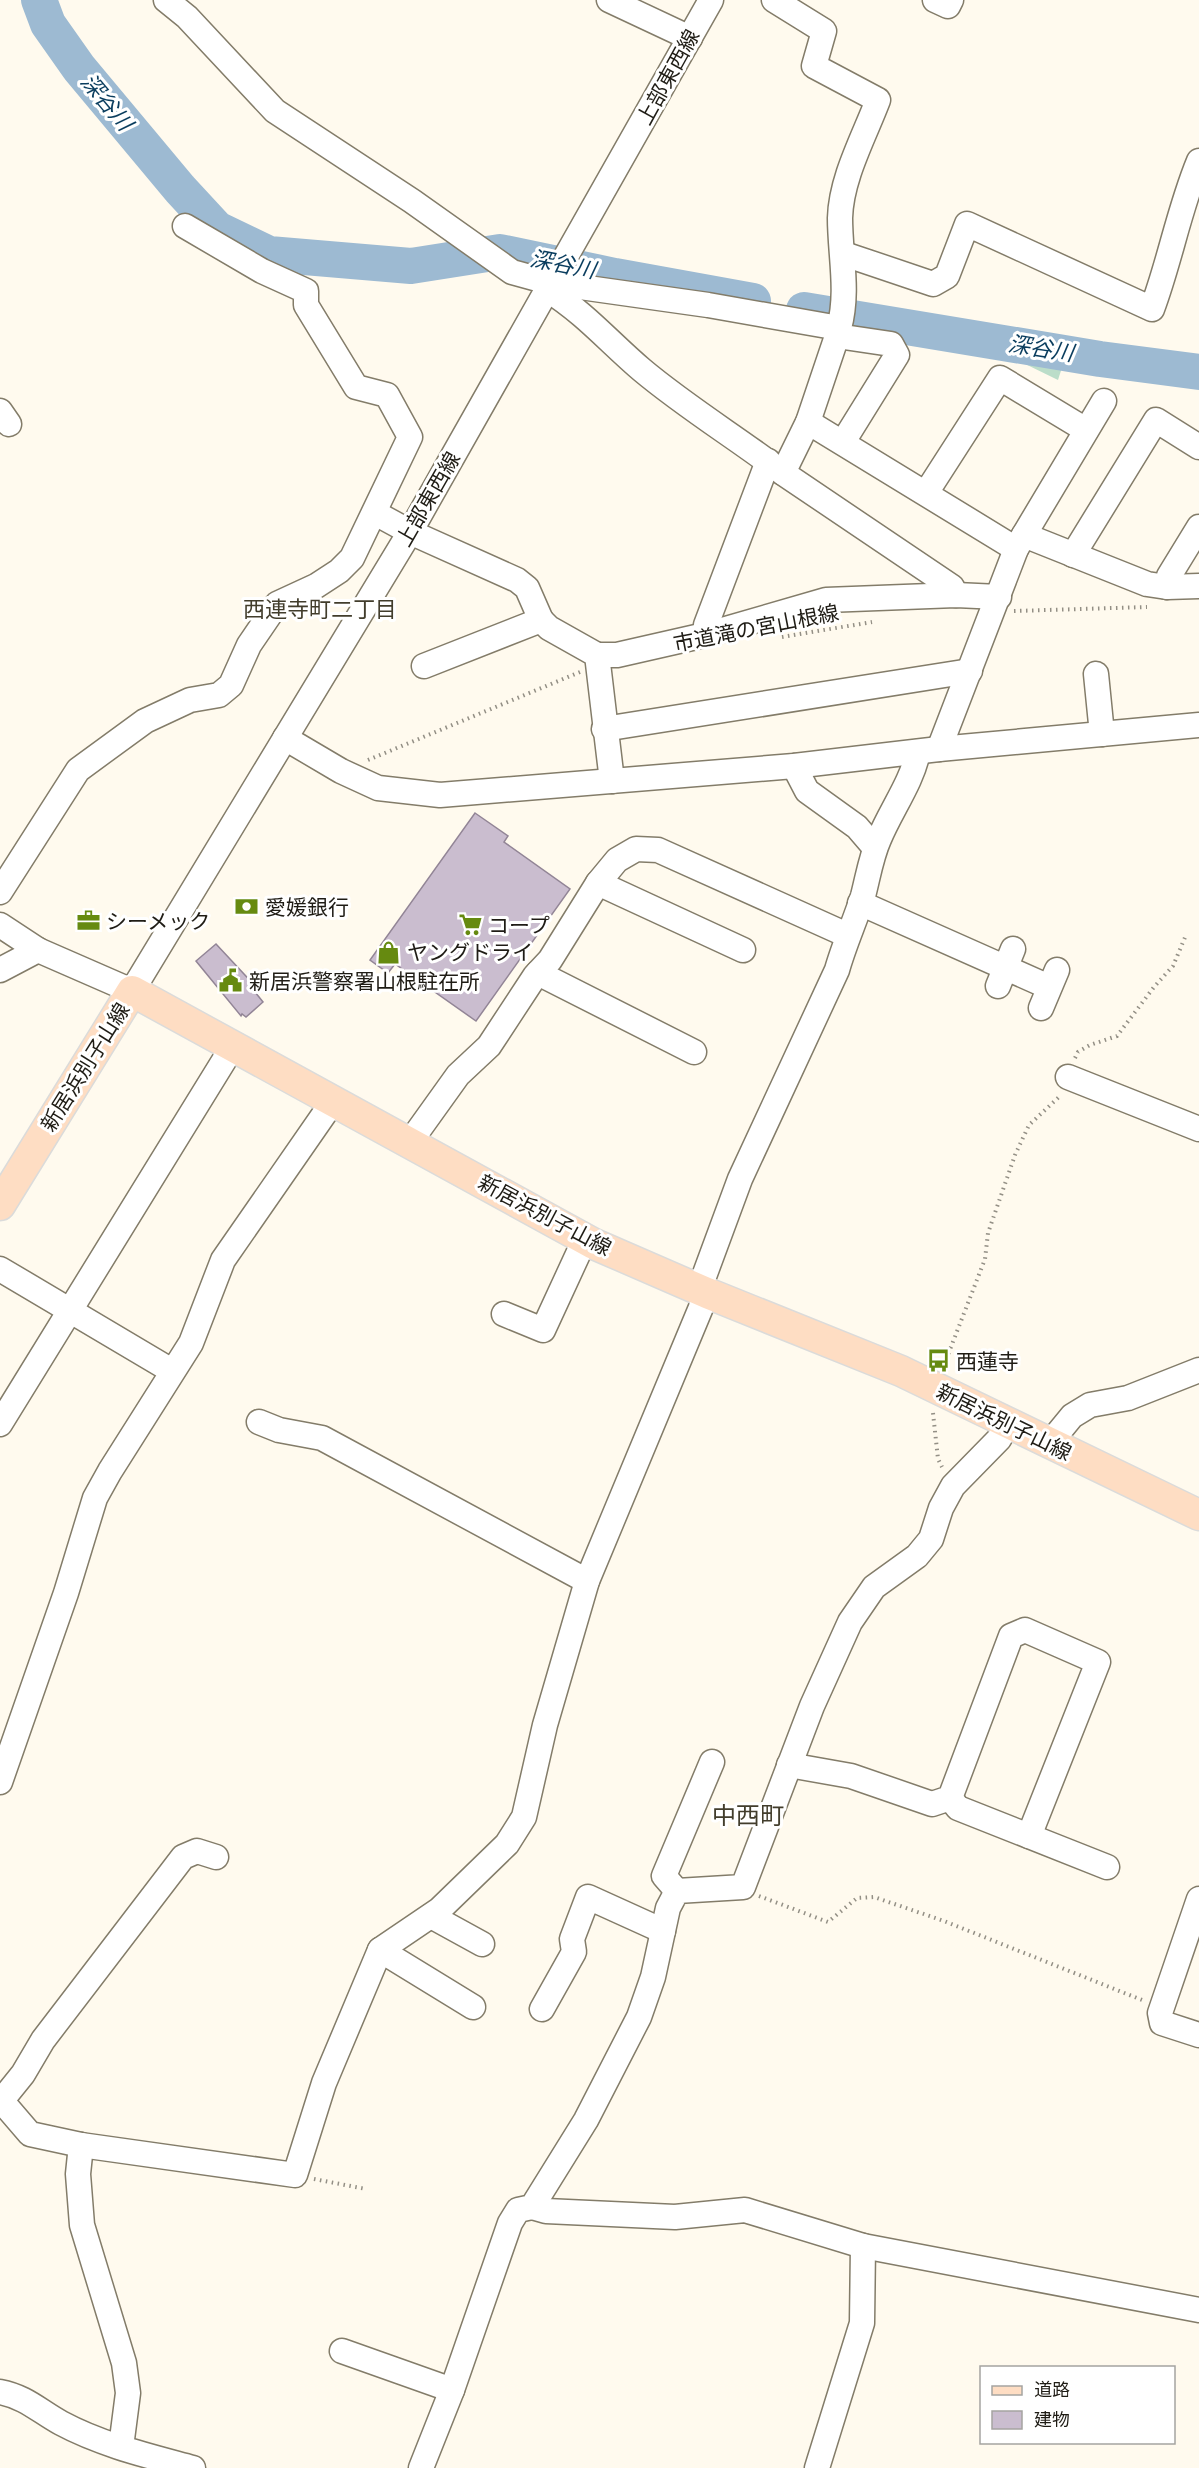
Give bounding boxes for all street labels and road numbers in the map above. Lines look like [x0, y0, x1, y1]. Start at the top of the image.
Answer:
street label: 上部東西線 [632, 25, 704, 129]
street label: 上部東西線 [391, 447, 465, 551]
street label: 市道滝の宮山根線 [671, 600, 841, 656]
street label: 新居浜別子山線 [35, 998, 135, 1136]
street label: 新居浜別子山線 [474, 1169, 616, 1261]
street label: 新居浜別子山線 [932, 1379, 1076, 1465]

